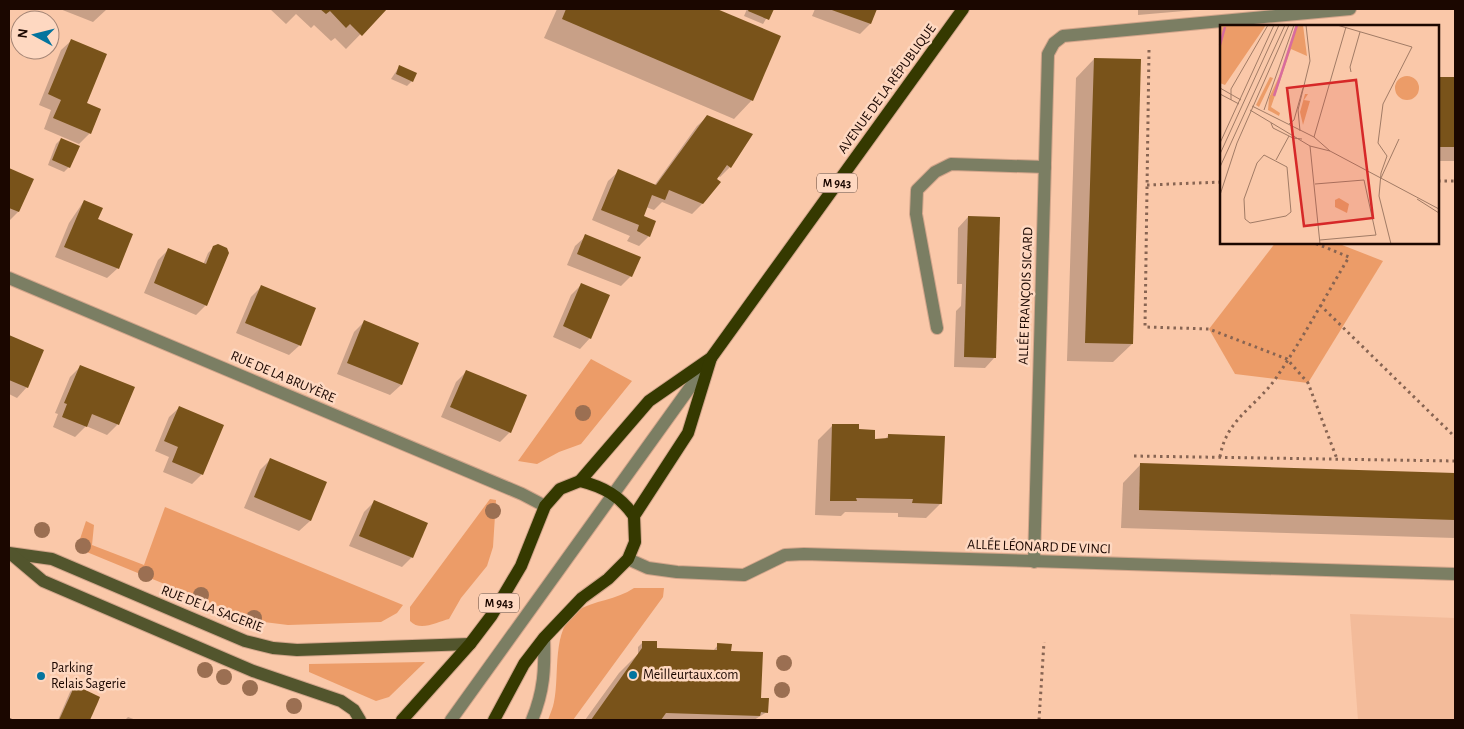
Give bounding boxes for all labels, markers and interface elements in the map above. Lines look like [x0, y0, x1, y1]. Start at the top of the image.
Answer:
north arrow [10, 10, 60, 60]
street label: AVENUE DE LA RÉPUBLIQUE [833, 20, 939, 156]
inset map [1220, 25, 1439, 244]
text: N [16, 28, 31, 39]
road number: M 943 [817, 174, 857, 192]
street label: ALLÉE FRANÇOIS SICARD [1014, 227, 1035, 365]
street label: RUE DE LA BRUYÈRE [229, 346, 339, 405]
street label: ALLÉE LÉONARD DE VINCI [967, 534, 1111, 557]
street label: RUE DE LA SAGERIE [159, 583, 265, 635]
road number: M 943 [479, 594, 519, 612]
place label: Parking Relais Sagerie [51, 661, 126, 691]
place label: Meilleurtaux.com [643, 668, 739, 682]
marker: Meilleurtaux.com [627, 669, 639, 681]
marker: Parking Relais Sagerie [35, 670, 47, 682]

